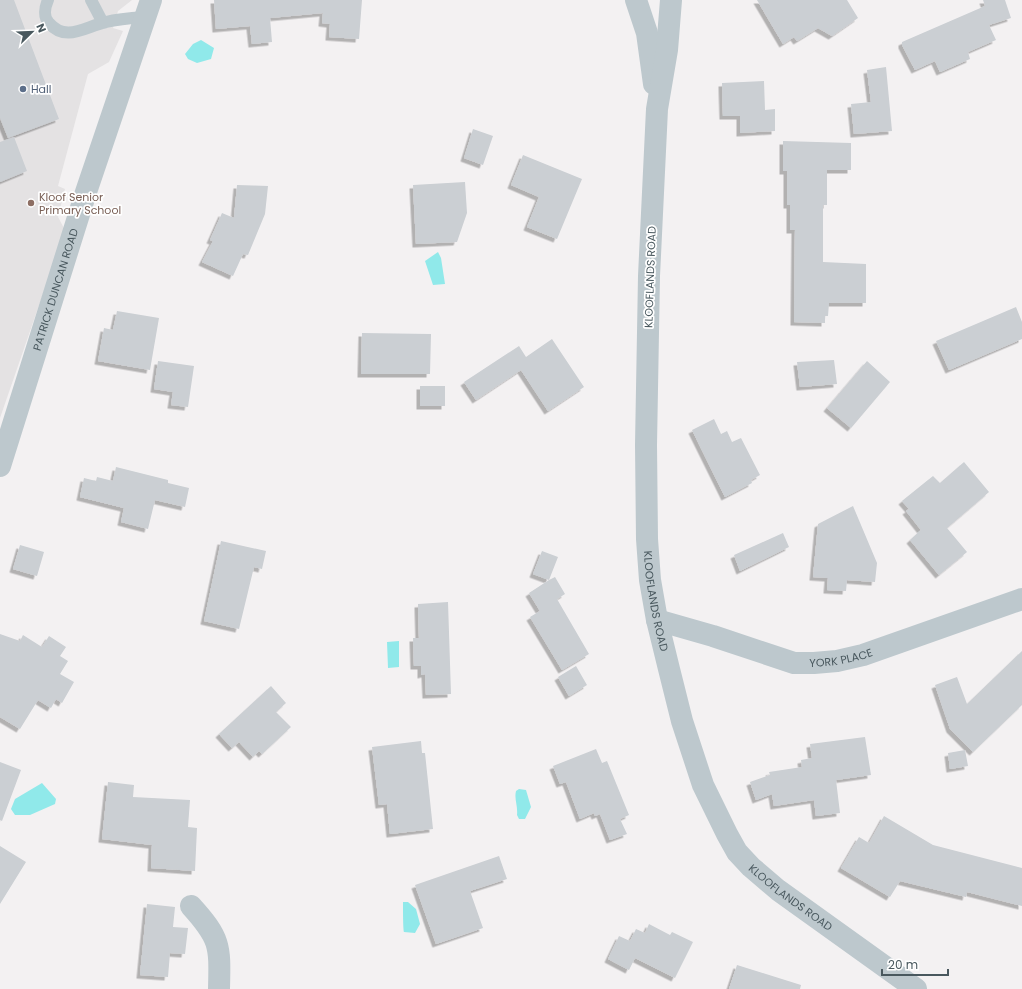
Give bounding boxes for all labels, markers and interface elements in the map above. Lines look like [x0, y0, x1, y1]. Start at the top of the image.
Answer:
north arrow [12, 12, 52, 52]
text: N [32, 21, 50, 35]
place label: Hall [31, 81, 51, 97]
marker: Hall [18, 84, 28, 94]
place label: Kloof Senior Primary School [39, 189, 121, 218]
marker: Kloof Senior Primary School [26, 198, 36, 208]
street label: PATRICK DUNCAN ROAD [29, 226, 82, 353]
street label: KLOOFLANDS ROAD [640, 226, 660, 328]
street label: KLOOFLANDS ROAD [640, 550, 672, 653]
street label: YORK PLACE [809, 644, 875, 671]
street label: KLOOFLANDS ROAD [745, 860, 836, 935]
scale bar [882, 951, 948, 977]
text: 20 m [888, 956, 918, 973]

